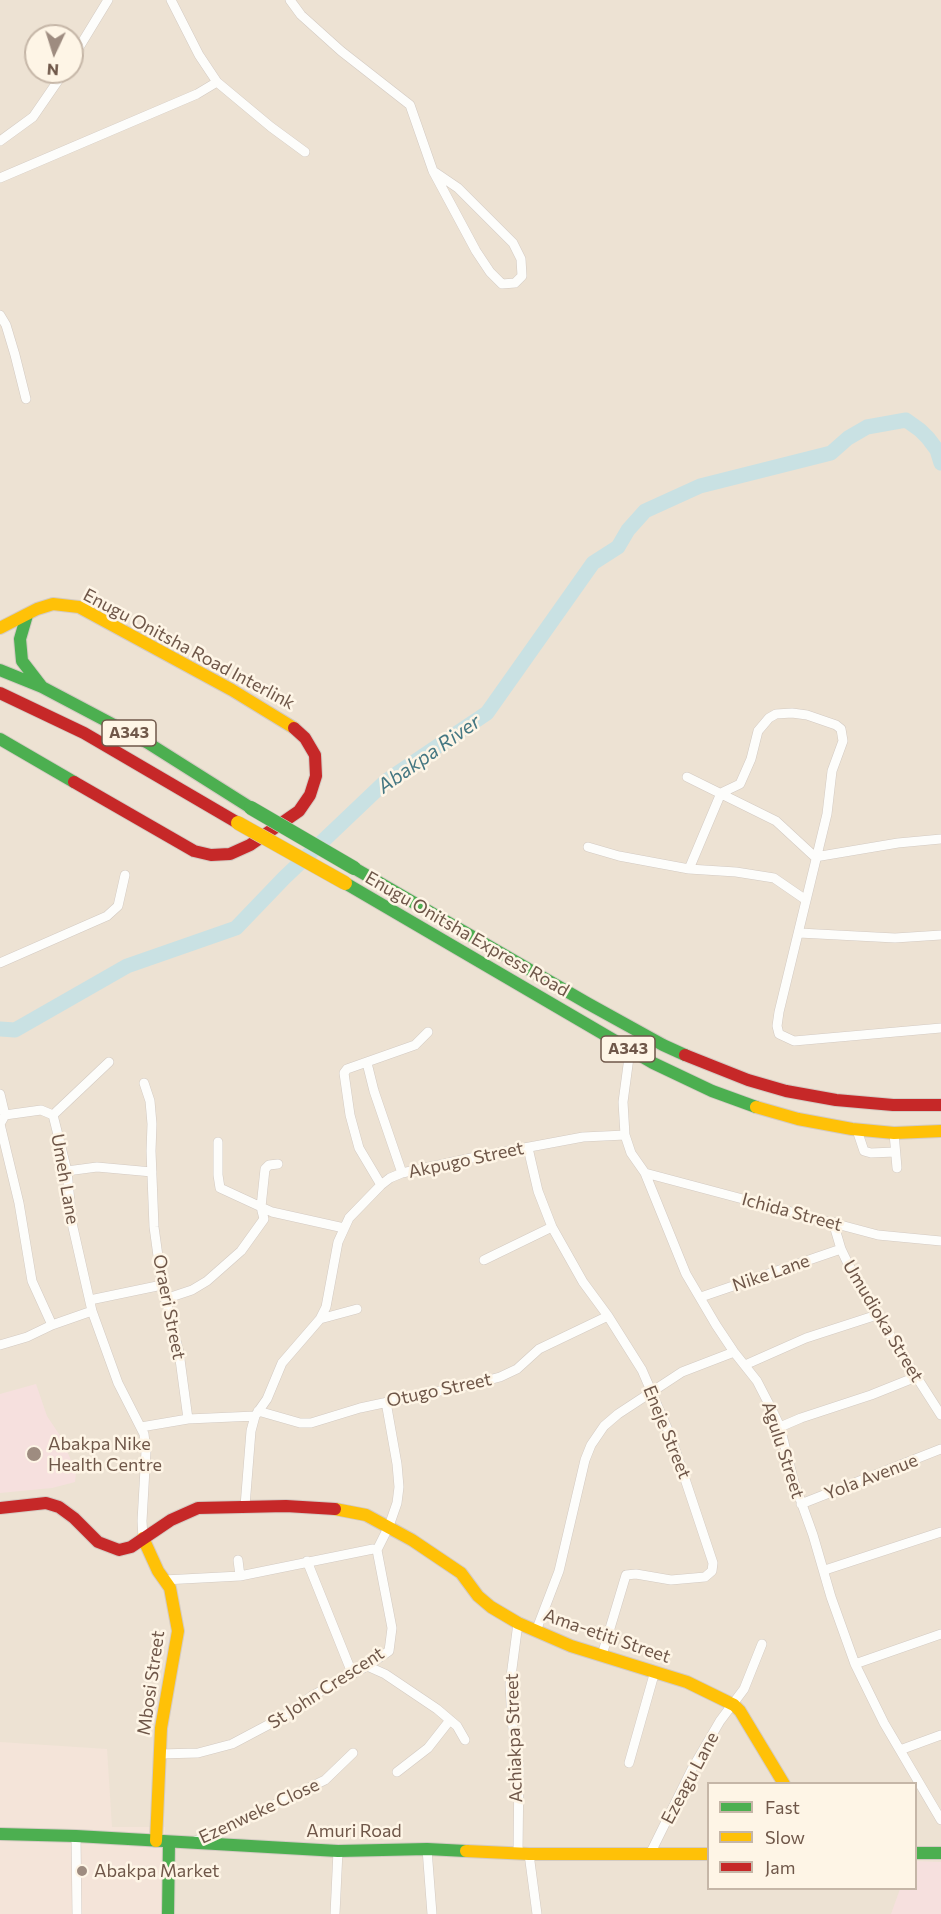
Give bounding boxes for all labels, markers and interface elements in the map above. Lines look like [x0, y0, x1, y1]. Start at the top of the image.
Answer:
north arrow [24, 24, 84, 84]
text: N [46, 61, 59, 80]
street label: Enugu Onitsha Road Interlink [79, 584, 299, 714]
water label: Abakpa River [373, 710, 485, 798]
road number: A343 [102, 720, 156, 746]
street label: Enugu Onitsha Express Road [361, 867, 573, 1001]
road number: A343 [601, 1036, 655, 1062]
street label: Umeh Lane [46, 1132, 84, 1226]
street label: Akpugo Street [406, 1137, 526, 1183]
street label: Ichida Street [739, 1188, 845, 1236]
street label: Nike Lane [730, 1250, 812, 1296]
street label: Oraeri Street [148, 1253, 190, 1361]
street label: Umudioka Street [838, 1256, 928, 1386]
street label: Otugo Street [385, 1368, 493, 1412]
street label: Eneje Street [638, 1382, 696, 1482]
street label: Agulu Street [757, 1399, 809, 1501]
place label: Abakpa Nike Health Centre [48, 1433, 162, 1476]
marker: Abakpa Nike Health Centre [25, 1445, 43, 1463]
street label: Yola Avenue [821, 1449, 921, 1505]
street label: Ama-etiti Street [541, 1604, 673, 1668]
street label: Mbosi Street [133, 1629, 169, 1737]
street label: St John Crescent [264, 1642, 388, 1734]
street label: Achiakpa Street [501, 1673, 527, 1803]
street label: Ezeagu Lane [657, 1728, 723, 1828]
street label: Ezenweke Close [195, 1774, 323, 1848]
legend [707, 1782, 917, 1890]
text: Fast [765, 1796, 800, 1818]
street label: Amuri Road [306, 1820, 402, 1842]
text: Slow [765, 1826, 805, 1848]
text: Jam [765, 1856, 795, 1878]
place label: Abakpa Market [94, 1860, 219, 1882]
marker: Abakpa Market [75, 1864, 89, 1878]

